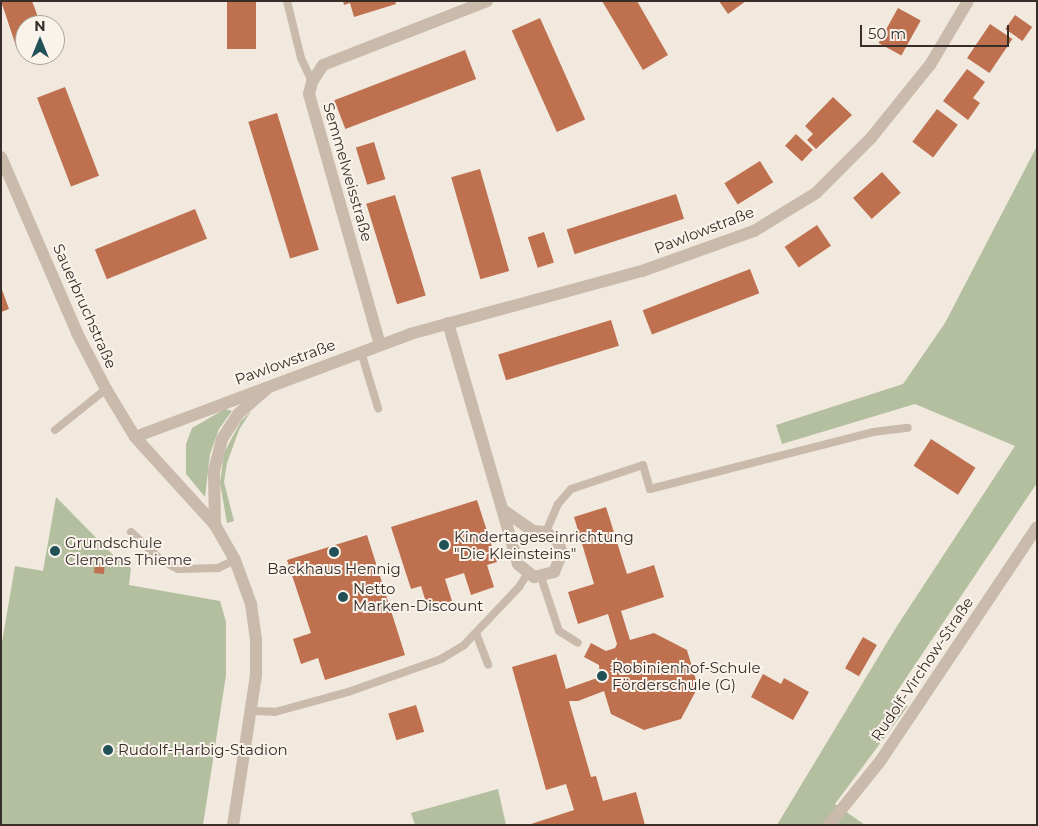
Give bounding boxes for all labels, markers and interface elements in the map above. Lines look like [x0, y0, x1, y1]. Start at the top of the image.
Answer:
north arrow [15, 15, 65, 65]
scale bar [863, 15, 1012, 47]
text: N [34, 17, 46, 35]
text: 50 m [868, 24, 906, 43]
street label: Semmelweisstraße [320, 101, 376, 243]
street label: Pawlowstraße [652, 203, 756, 257]
street label: Sauerbruchstraße [49, 241, 121, 371]
street label: Pawlowstraße [232, 336, 338, 388]
place label: Kindertageseinrichtung "Die Kleinsteins" [454, 527, 634, 562]
place label: Grundschule Clemens Thieme [65, 533, 192, 568]
marker: Kindertageseinrichtung "Die Kleinsteins" [438, 539, 450, 551]
marker: Grundschule Clemens Thieme [49, 545, 61, 557]
marker: Backhaus Hennig [328, 546, 340, 558]
place label: Backhaus Hennig [267, 560, 401, 578]
place label: Netto Marken-Discount [353, 579, 483, 614]
marker: Netto Marken-Discount [337, 591, 349, 603]
street label: Rudolf-Virchow-Straße [867, 594, 977, 744]
place label: Robinienhof-Schule Förderschule (G) [612, 658, 761, 693]
marker: Robinienhof-Schule Förderschule (G) [596, 670, 608, 682]
place label: Rudolf-Harbig-Stadion [118, 741, 288, 759]
marker: Rudolf-Harbig-Stadion [102, 744, 114, 756]

